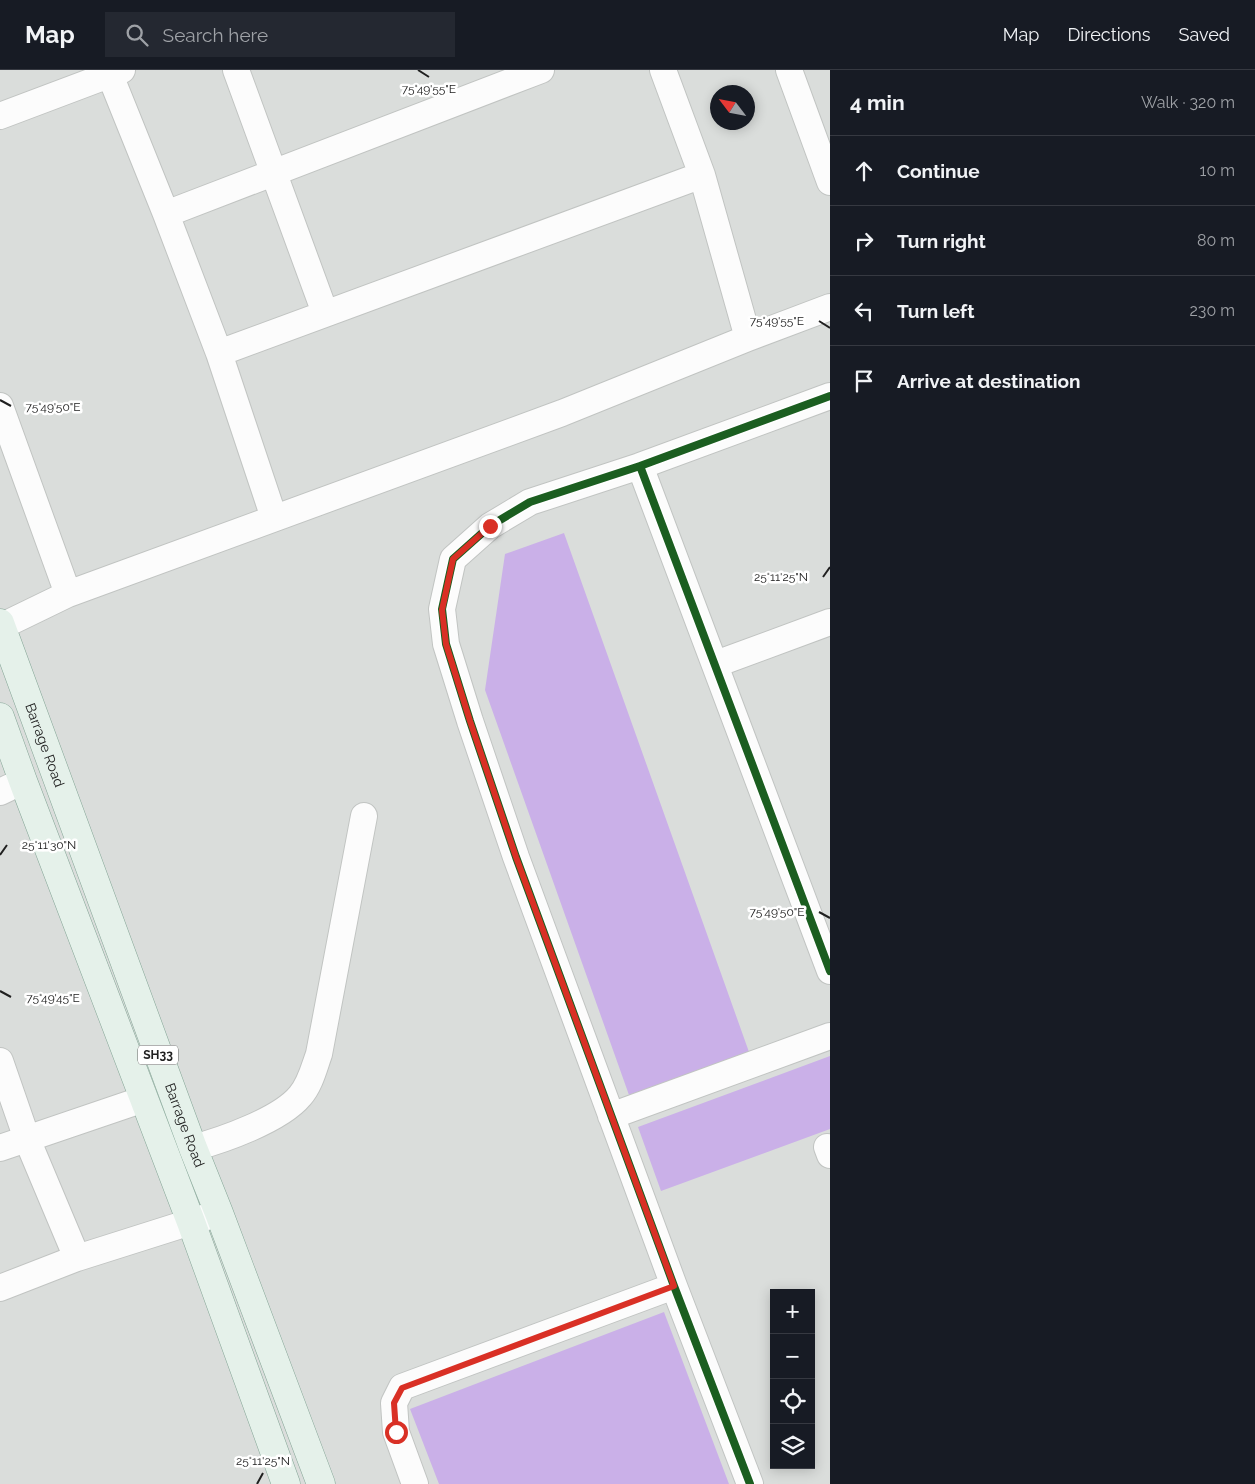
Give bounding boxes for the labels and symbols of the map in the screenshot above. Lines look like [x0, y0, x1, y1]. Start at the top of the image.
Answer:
text: 75°49'55"E [402, 82, 456, 96]
north arrow [710, 85, 755, 130]
text: 75°49'55"E [750, 314, 804, 328]
text: 75°49'50"E [25, 400, 81, 414]
route end [479, 515, 502, 538]
text: 25°11'25"N [754, 570, 808, 584]
street label: Barrage Road [22, 701, 68, 789]
text: 25°11'30"N [22, 838, 76, 852]
text: 75°49'50"E [749, 905, 805, 919]
text: 75°49'45"E [26, 991, 80, 1005]
road number: SH33 [138, 1046, 178, 1064]
street label: Barrage Road [162, 1081, 208, 1169]
route start [385, 1421, 408, 1444]
text: 25°11'25"N [236, 1454, 290, 1468]

